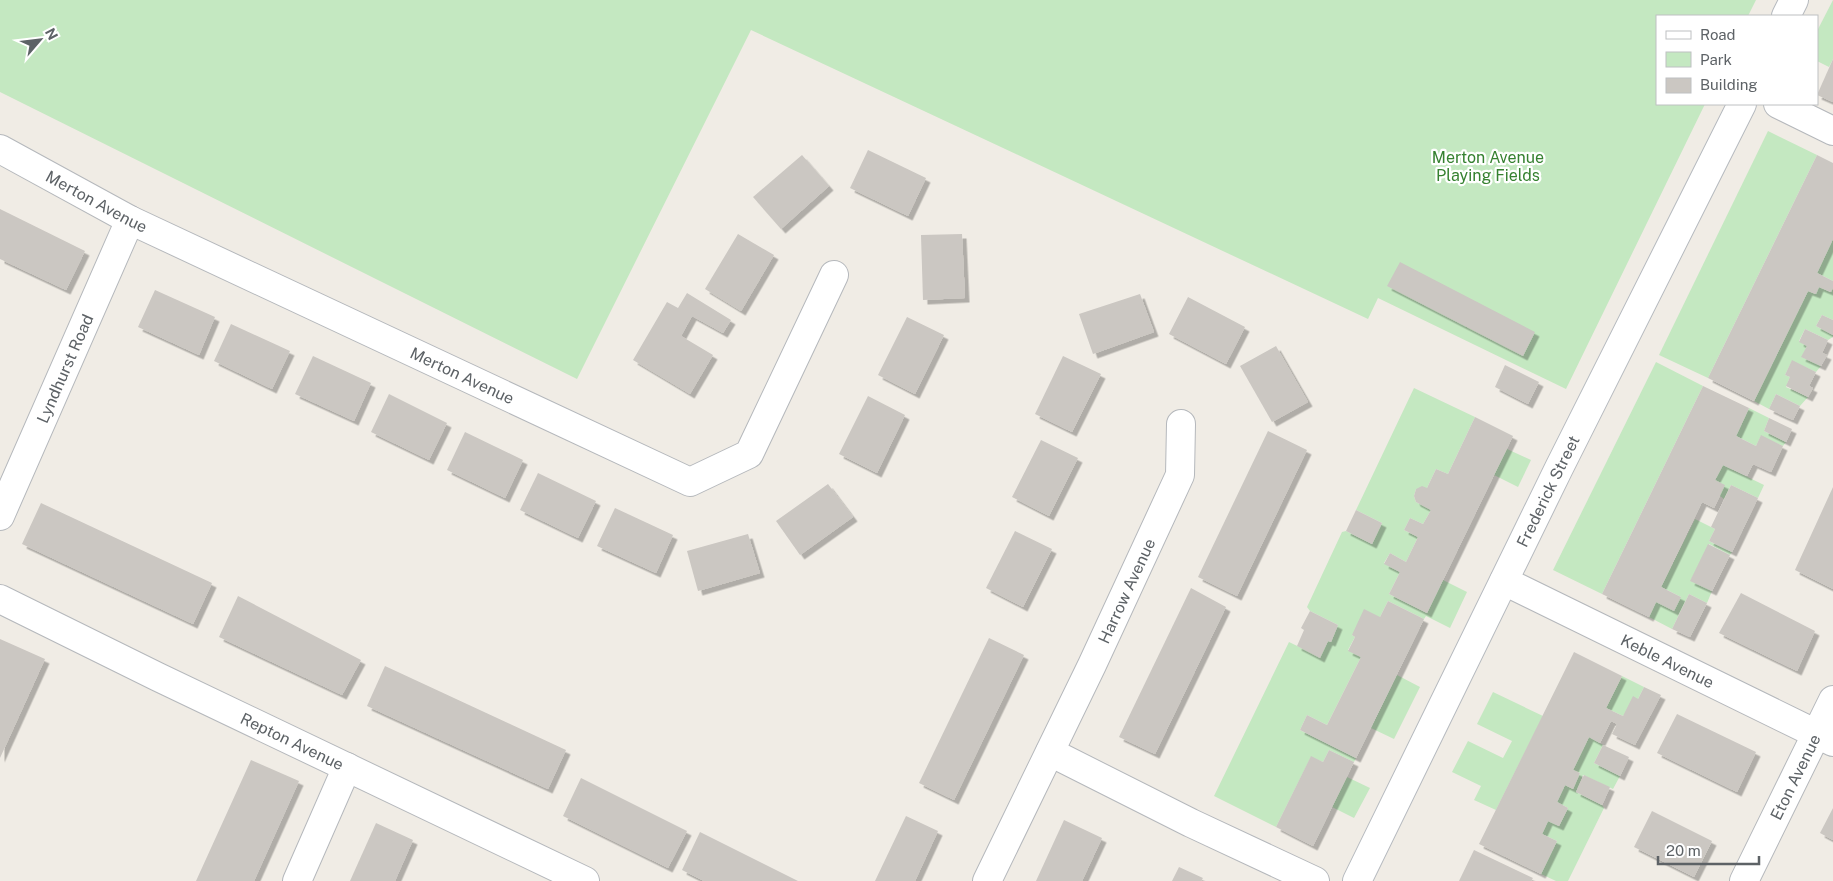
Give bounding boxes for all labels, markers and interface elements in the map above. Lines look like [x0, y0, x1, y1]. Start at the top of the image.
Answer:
north arrow [15, 15, 65, 65]
legend [1656, 15, 1818, 105]
text: N [42, 25, 61, 42]
text: Road [1700, 26, 1736, 43]
text: Park [1700, 51, 1732, 68]
text: Building [1700, 76, 1758, 93]
park label: Merton Avenue Playing Fields [1432, 148, 1544, 185]
street label: Merton Avenue [43, 166, 150, 236]
street label: Lyndhurst Road [33, 311, 97, 426]
street label: Merton Avenue [407, 343, 517, 408]
street label: Frederick Street [1512, 432, 1583, 550]
street label: Harrow Avenue [1094, 535, 1159, 646]
street label: Keble Avenue [1618, 630, 1717, 692]
street label: Repton Avenue [238, 708, 347, 774]
street label: Eton Avenue [1766, 731, 1824, 823]
scale bar [1658, 834, 1759, 866]
text: 20 m [1666, 842, 1701, 859]

